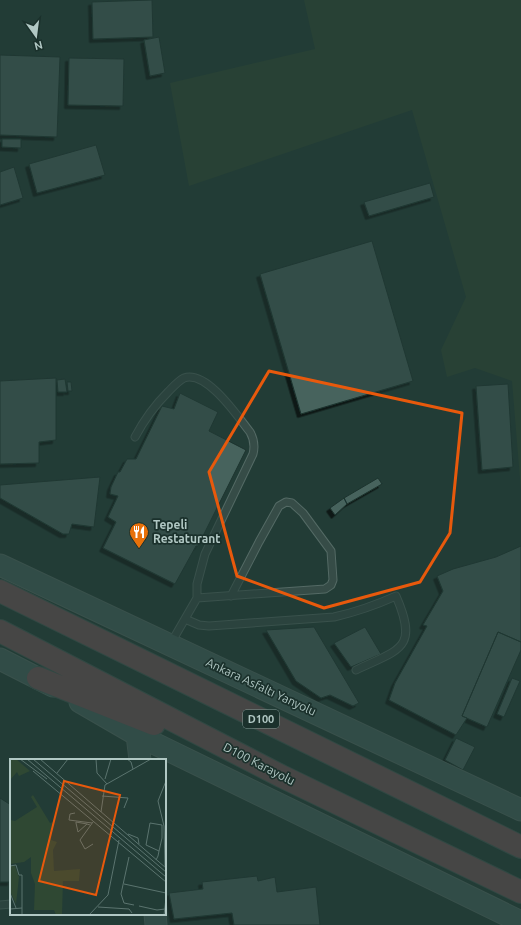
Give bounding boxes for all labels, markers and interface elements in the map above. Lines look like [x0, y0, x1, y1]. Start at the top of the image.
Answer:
north arrow [16, 16, 56, 56]
text: N [33, 39, 44, 53]
place label: Tepeli Restaturant [153, 518, 220, 545]
restaurant icon: Tepeli Restaturant [128, 521, 150, 549]
street label: Ankara Asfaltı Yanyolu [204, 655, 318, 718]
road number: D100 [243, 710, 279, 728]
street label: D100 Karayolu [221, 740, 297, 787]
inset map [10, 759, 166, 915]

